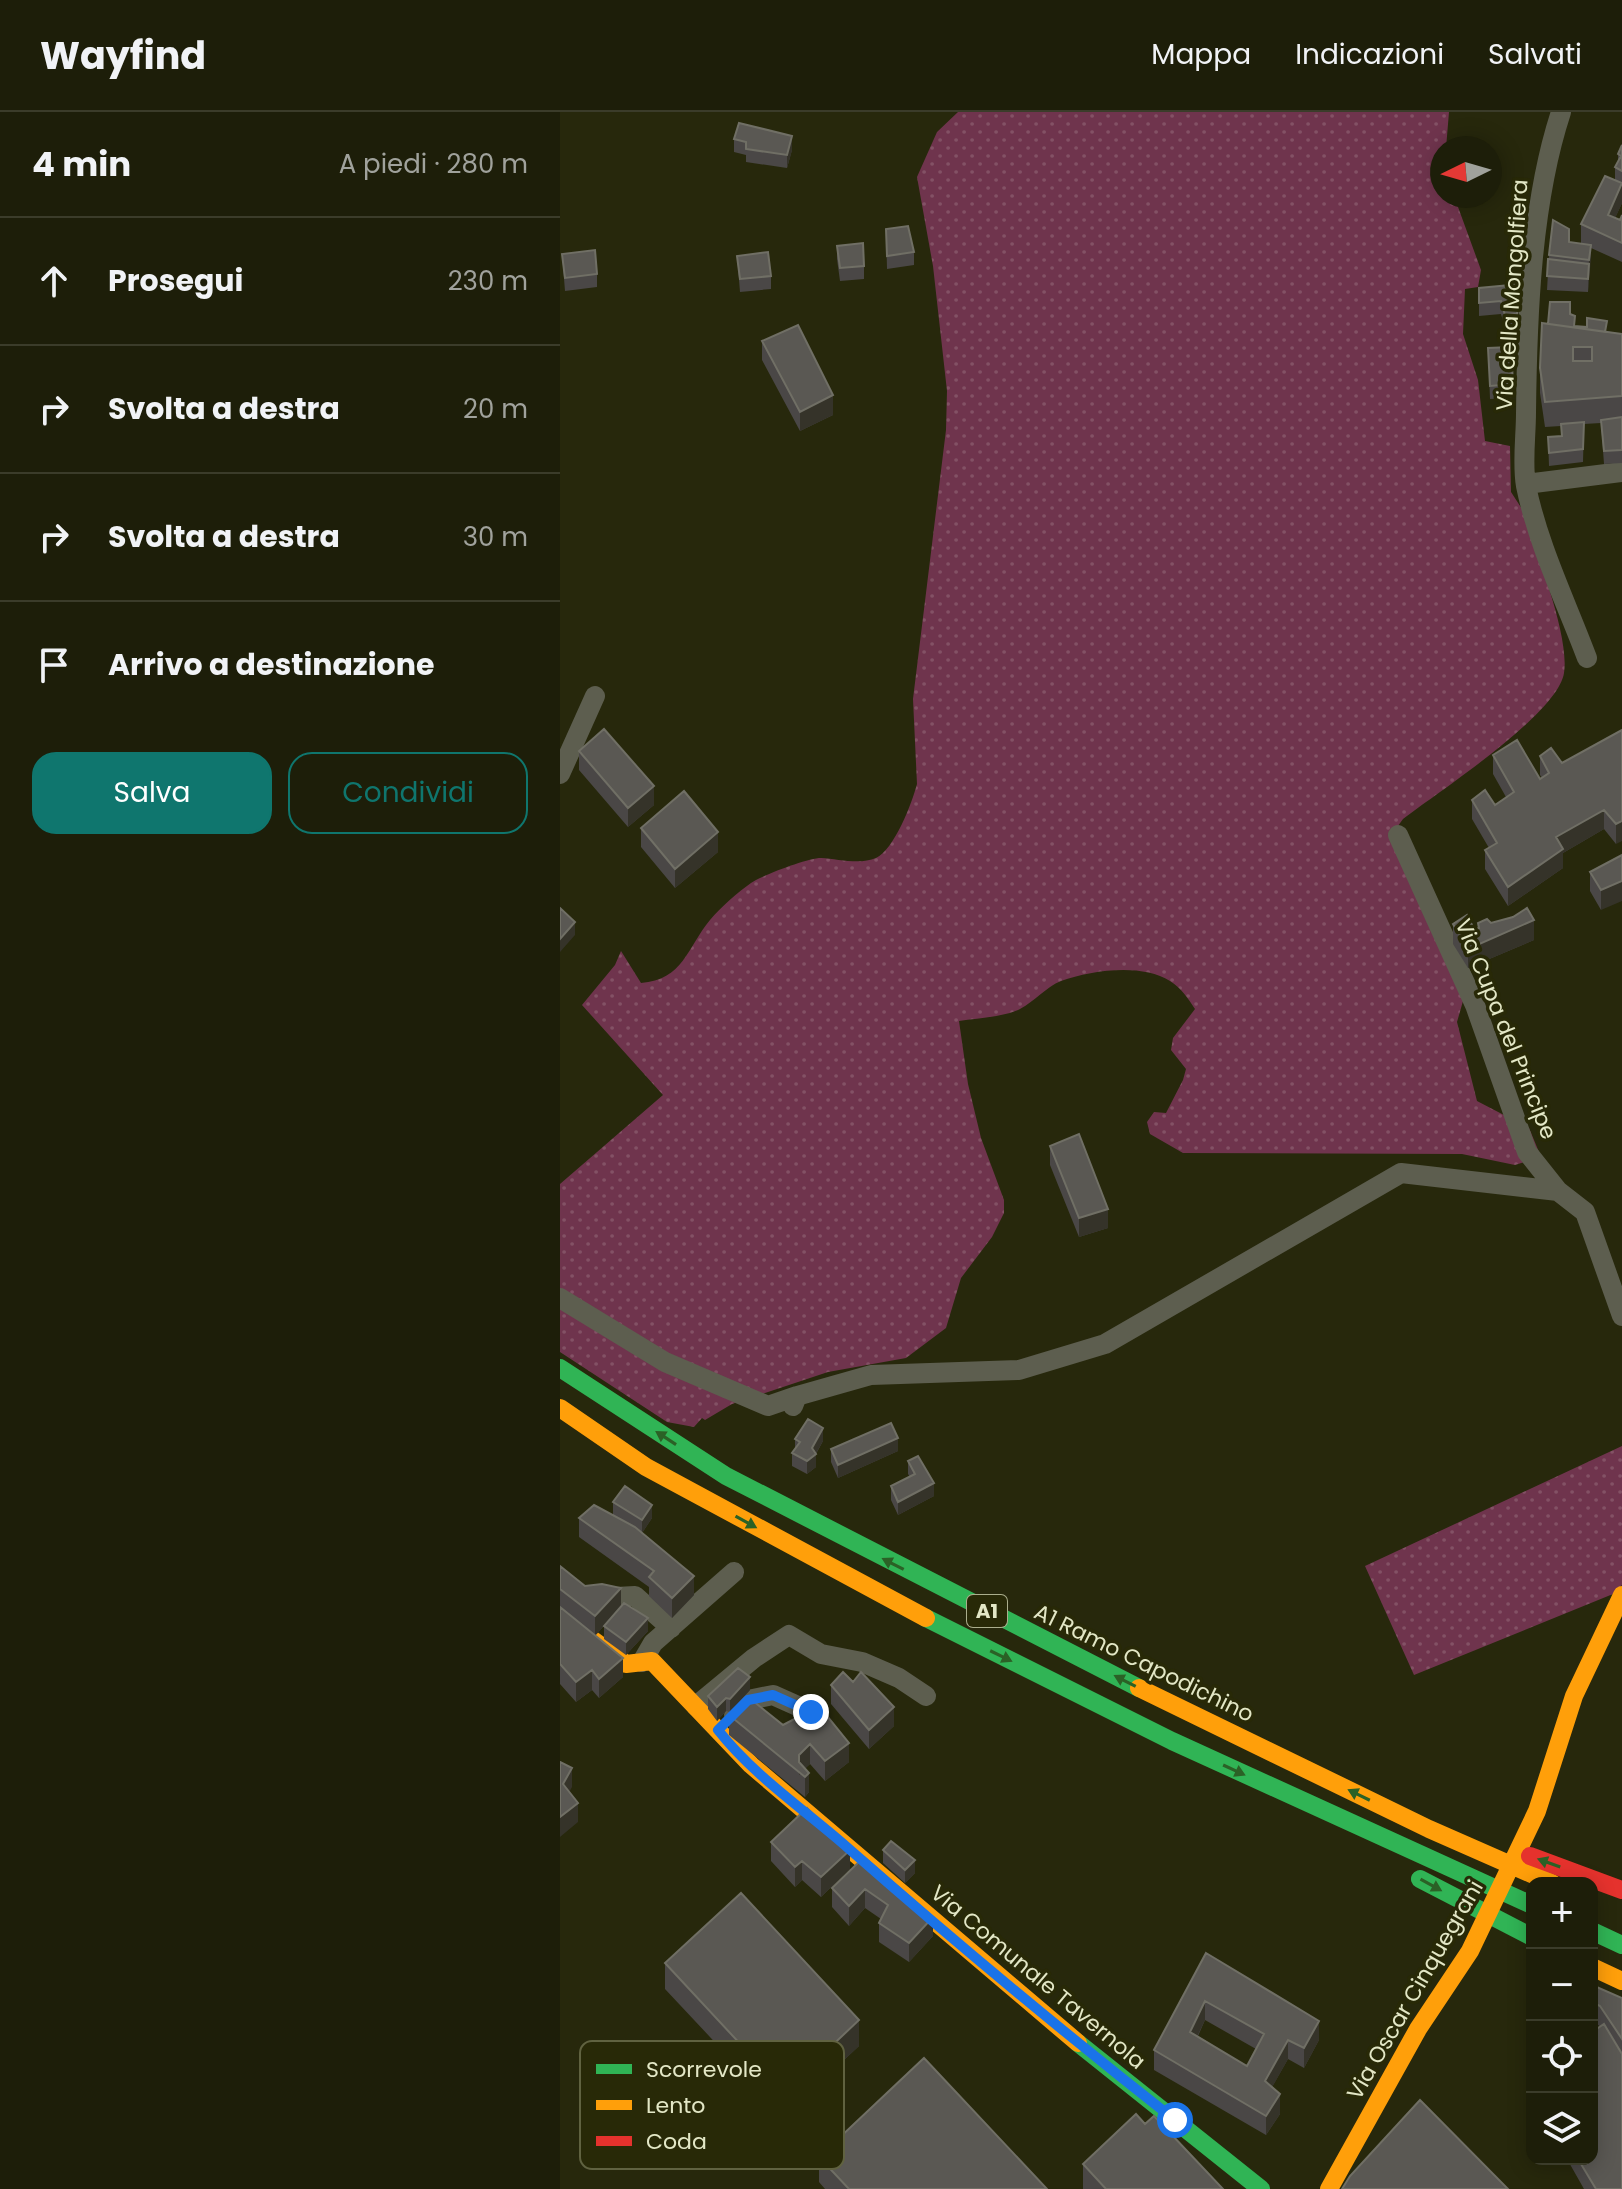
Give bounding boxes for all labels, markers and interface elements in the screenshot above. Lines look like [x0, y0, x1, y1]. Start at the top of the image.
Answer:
text: Wayfind [40, 29, 206, 82]
text: Mappa [1151, 35, 1251, 74]
text: Indicazioni [1295, 35, 1444, 74]
text: Salvati [1488, 35, 1582, 74]
north arrow [1430, 136, 1502, 208]
text: 4 min [32, 140, 131, 188]
text: A piedi · 280 m [339, 146, 528, 182]
street label: Via della Mongolfiera [1488, 178, 1536, 412]
icon: ahead [32, 259, 76, 303]
text: Prosegui [108, 259, 243, 302]
text: 230 m [448, 263, 528, 299]
icon: right [32, 387, 76, 431]
text: Svolta a destra [108, 387, 340, 430]
text: 20 m [463, 391, 528, 427]
icon: right [32, 515, 76, 559]
text: Svolta a destra [108, 515, 340, 558]
text: 30 m [463, 519, 528, 555]
icon: arrive [32, 643, 76, 687]
text: Arrivo a destinazione [108, 643, 434, 686]
button: Salva [32, 752, 272, 834]
button: Condividi [288, 752, 528, 834]
street label: Via Cupa del Principe [1448, 914, 1564, 1144]
one-way arrow [656, 1430, 677, 1445]
one-way arrow [735, 1515, 757, 1529]
one-way arrow [882, 1557, 905, 1570]
road number: A1 [967, 1595, 1007, 1627]
street label: A1 Ramo Capodichino [1029, 1596, 1259, 1730]
one-way arrow [989, 1649, 1012, 1662]
one-way arrow [1114, 1674, 1137, 1688]
route end [793, 1694, 829, 1730]
one-way arrow [1223, 1763, 1246, 1777]
one-way arrow [1348, 1788, 1371, 1802]
one-way arrow [1537, 1857, 1561, 1869]
street label: Via Oscar Cinquegrani [1339, 1875, 1491, 2105]
one-way arrow [1420, 1877, 1442, 1891]
map controls [1526, 1877, 1598, 2165]
button: + [1526, 1877, 1598, 1949]
street label: Via Comunale Tavernola [924, 1878, 1152, 2076]
button: − [1526, 1949, 1598, 2021]
button: locate [1526, 2021, 1598, 2093]
legend [580, 2041, 844, 2169]
text: Scorrevole [646, 2054, 762, 2085]
text: Lento [646, 2090, 705, 2121]
button: layers [1526, 2093, 1598, 2165]
route start [1157, 2102, 1193, 2138]
text: Coda [646, 2126, 707, 2157]

